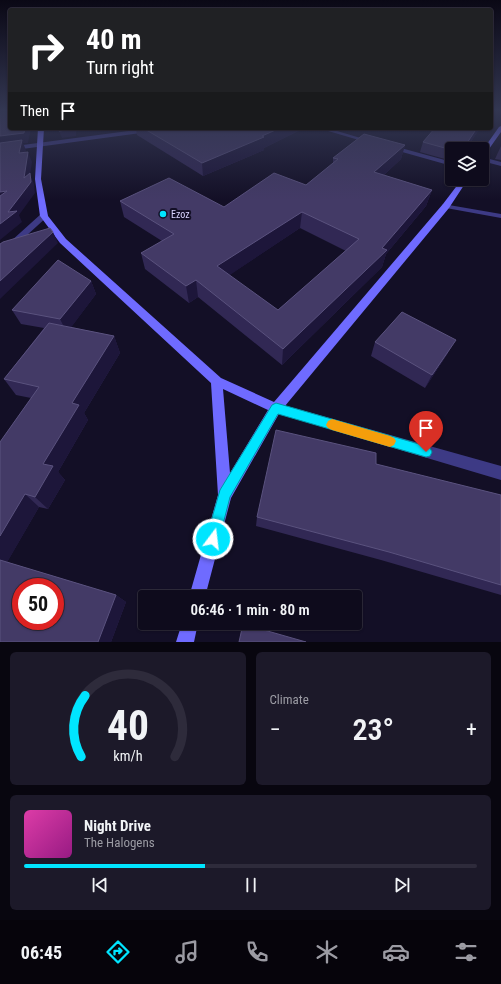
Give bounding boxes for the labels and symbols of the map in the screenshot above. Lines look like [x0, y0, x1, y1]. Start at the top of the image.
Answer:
marker: Ezoz [158, 209, 168, 219]
place label: Ezoz [171, 209, 190, 220]
pin [409, 411, 443, 452]
position arrow [192, 518, 234, 560]
speed limit sign: 50 [12, 578, 64, 630]

